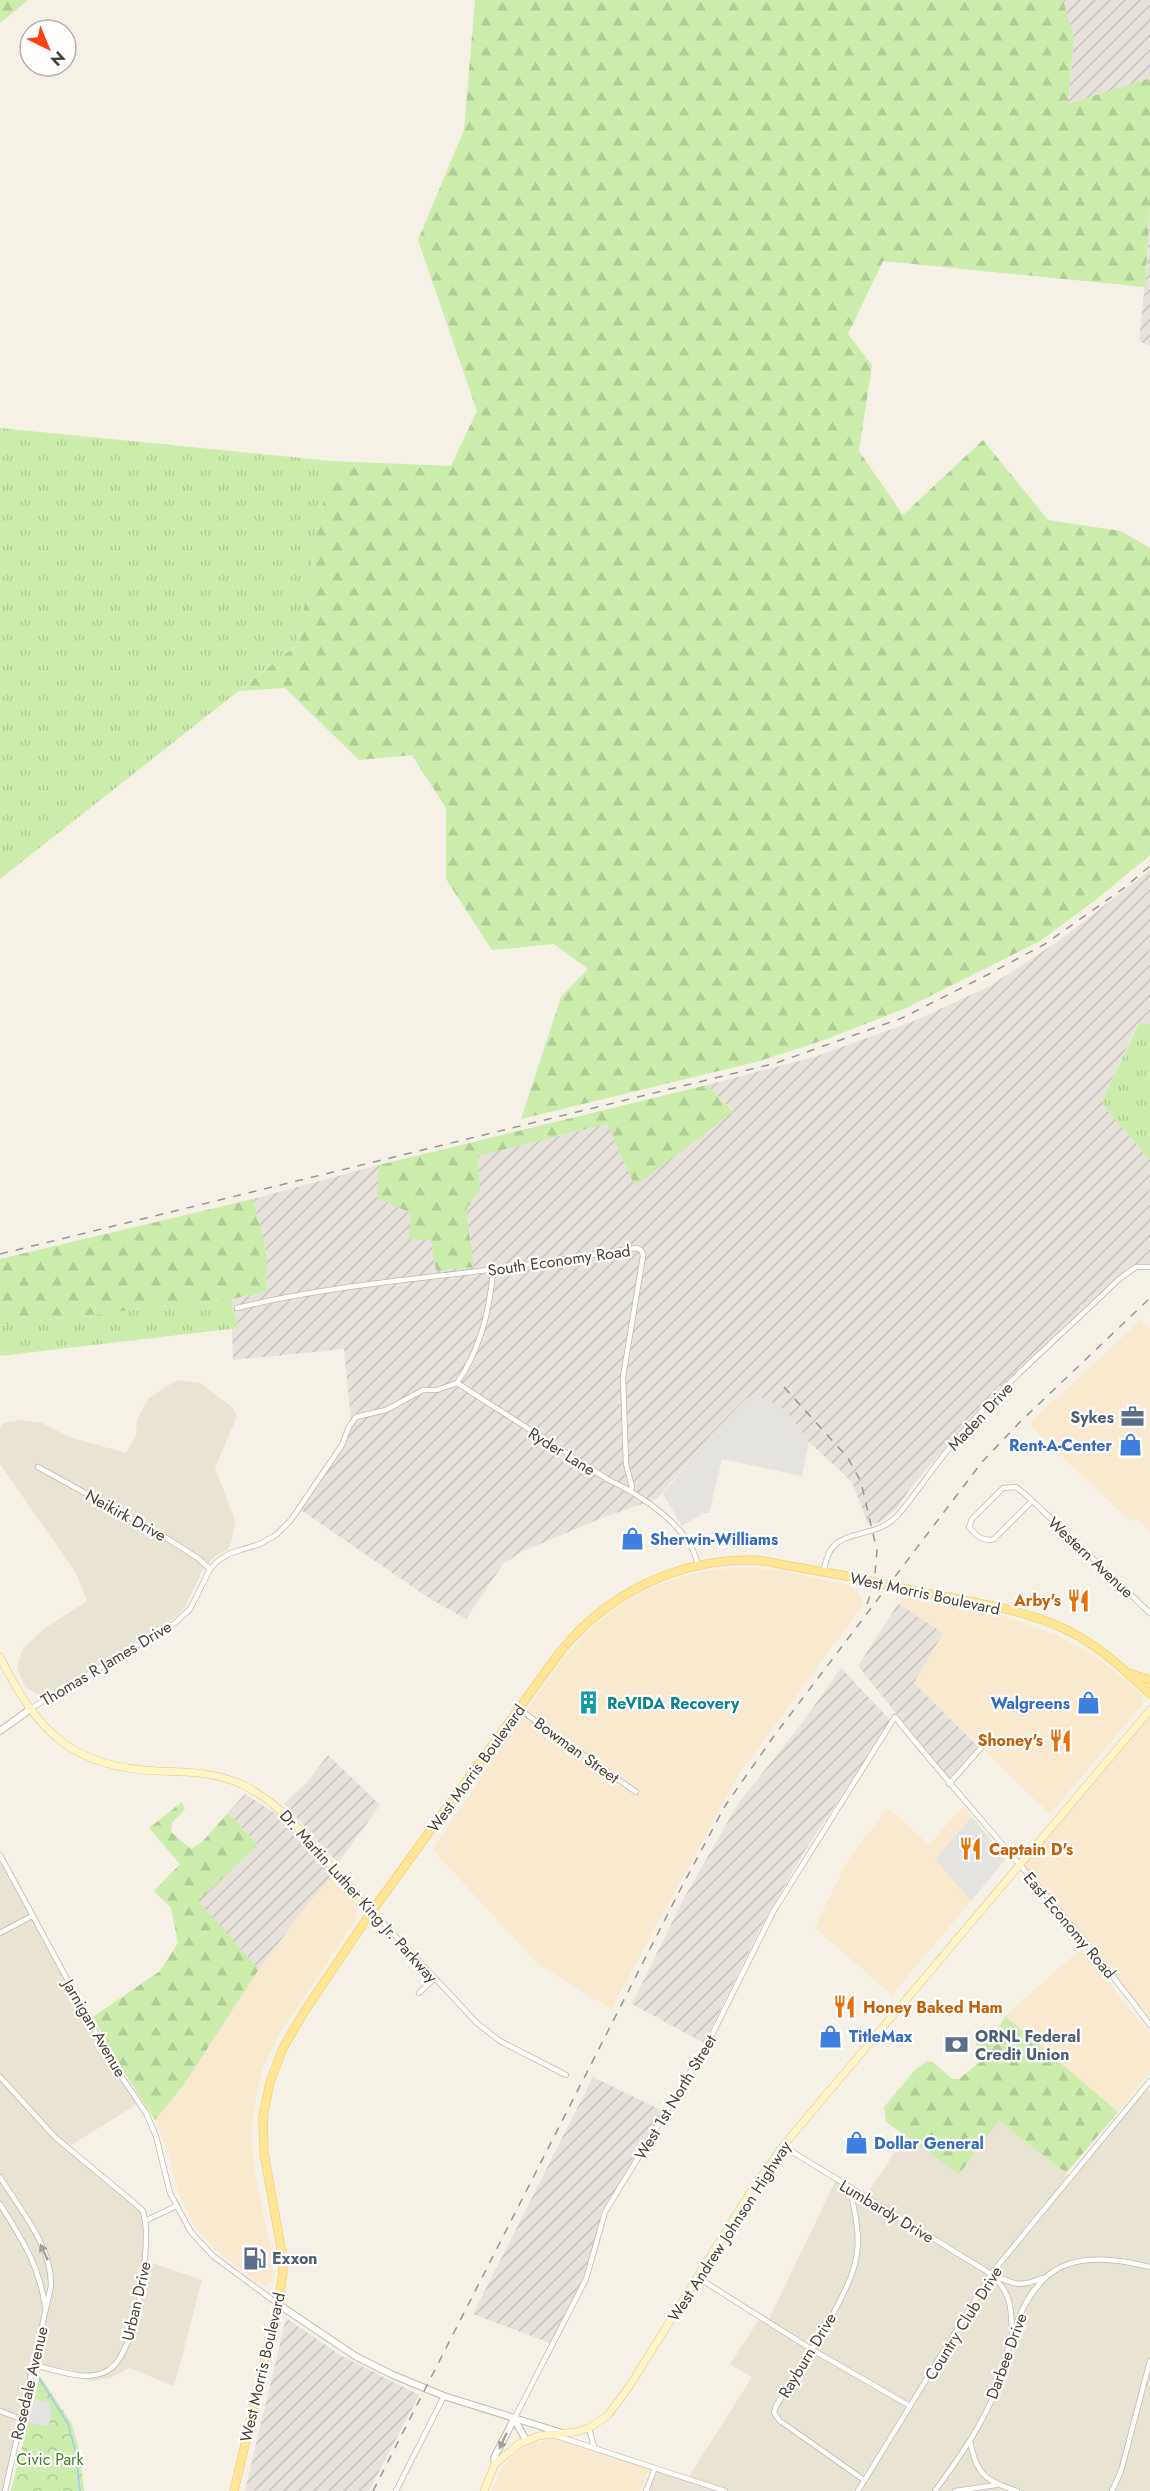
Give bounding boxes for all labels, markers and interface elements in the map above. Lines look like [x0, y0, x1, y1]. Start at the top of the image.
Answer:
north arrow [18, 18, 78, 78]
text: N [45, 46, 70, 71]
street label: South Economy Road [486, 1239, 632, 1282]
street label: Maden Drive [942, 1377, 1018, 1456]
office icon: Sykes [1119, 1404, 1145, 1430]
place label: Sykes [1070, 1406, 1114, 1429]
street label: Ryder Lane [524, 1422, 600, 1481]
shop icon: Rent-A-Center [1117, 1432, 1143, 1458]
place label: Rent-A-Center [1009, 1434, 1112, 1457]
street label: Neikirk Drive [81, 1484, 170, 1547]
street label: Western Avenue [1043, 1511, 1139, 1603]
shop icon: Sherwin-Williams [619, 1526, 645, 1552]
place label: Sherwin-Williams [650, 1528, 778, 1551]
street label: West Morris Boulevard [848, 1566, 1002, 1621]
restaurant icon: Arby's [1066, 1587, 1092, 1613]
place label: Arby's [1013, 1589, 1061, 1612]
street label: Thomas R James Drive [37, 1615, 176, 1712]
building icon: ReVIDA Recovery [576, 1690, 602, 1716]
shop icon: Walgreens [1075, 1690, 1101, 1716]
place label: ReVIDA Recovery [607, 1692, 740, 1715]
place label: Walgreens [991, 1692, 1070, 1715]
street label: West Morris Boulevard [422, 1700, 531, 1837]
street label: Bowman Street [530, 1712, 624, 1789]
restaurant icon: Shoney's [1048, 1727, 1074, 1753]
place label: Shoney's [977, 1729, 1043, 1752]
street label: Dr. Martin Luther King Jr. Parkway [274, 1805, 443, 1989]
restaurant icon: Captain D's [958, 1836, 984, 1862]
place label: Captain D's [989, 1838, 1073, 1861]
street label: East Economy Road [1018, 1867, 1121, 1984]
street label: Jarnigan Avenue [56, 1973, 132, 2081]
restaurant icon: Honey Baked Ham [832, 1994, 858, 2020]
place label: Honey Baked Ham [863, 1996, 1003, 2019]
shop icon: TitleMax [818, 2023, 844, 2049]
place label: TitleMax [849, 2025, 913, 2048]
place label: ORNL Federal Credit Union [975, 2025, 1081, 2066]
street label: West 1st North Street [629, 2030, 722, 2164]
bank icon: ORNL Federal Credit Union [944, 2032, 970, 2058]
shop icon: Dollar General [843, 2130, 869, 2156]
place label: Dollar General [874, 2132, 984, 2155]
street label: West Andrew Johnson Highway [662, 2136, 797, 2326]
street label: Lumbardy Drive [835, 2174, 938, 2249]
one-way arrow [40, 2244, 49, 2261]
fuel station icon: Exxon [241, 2245, 267, 2271]
place label: Exxon [272, 2247, 318, 2270]
street label: Urban Drive [116, 2259, 157, 2343]
street label: Country Club Drive [919, 2262, 1008, 2385]
street label: West Morris Boulevard [234, 2290, 291, 2444]
street label: Rayburn Drive [773, 2308, 842, 2402]
street label: Darbee Drive [980, 2310, 1033, 2402]
street label: Rosedale Avenue [5, 2324, 54, 2442]
one-way arrow [498, 2432, 507, 2449]
park label: Civic Park [16, 2448, 85, 2471]

